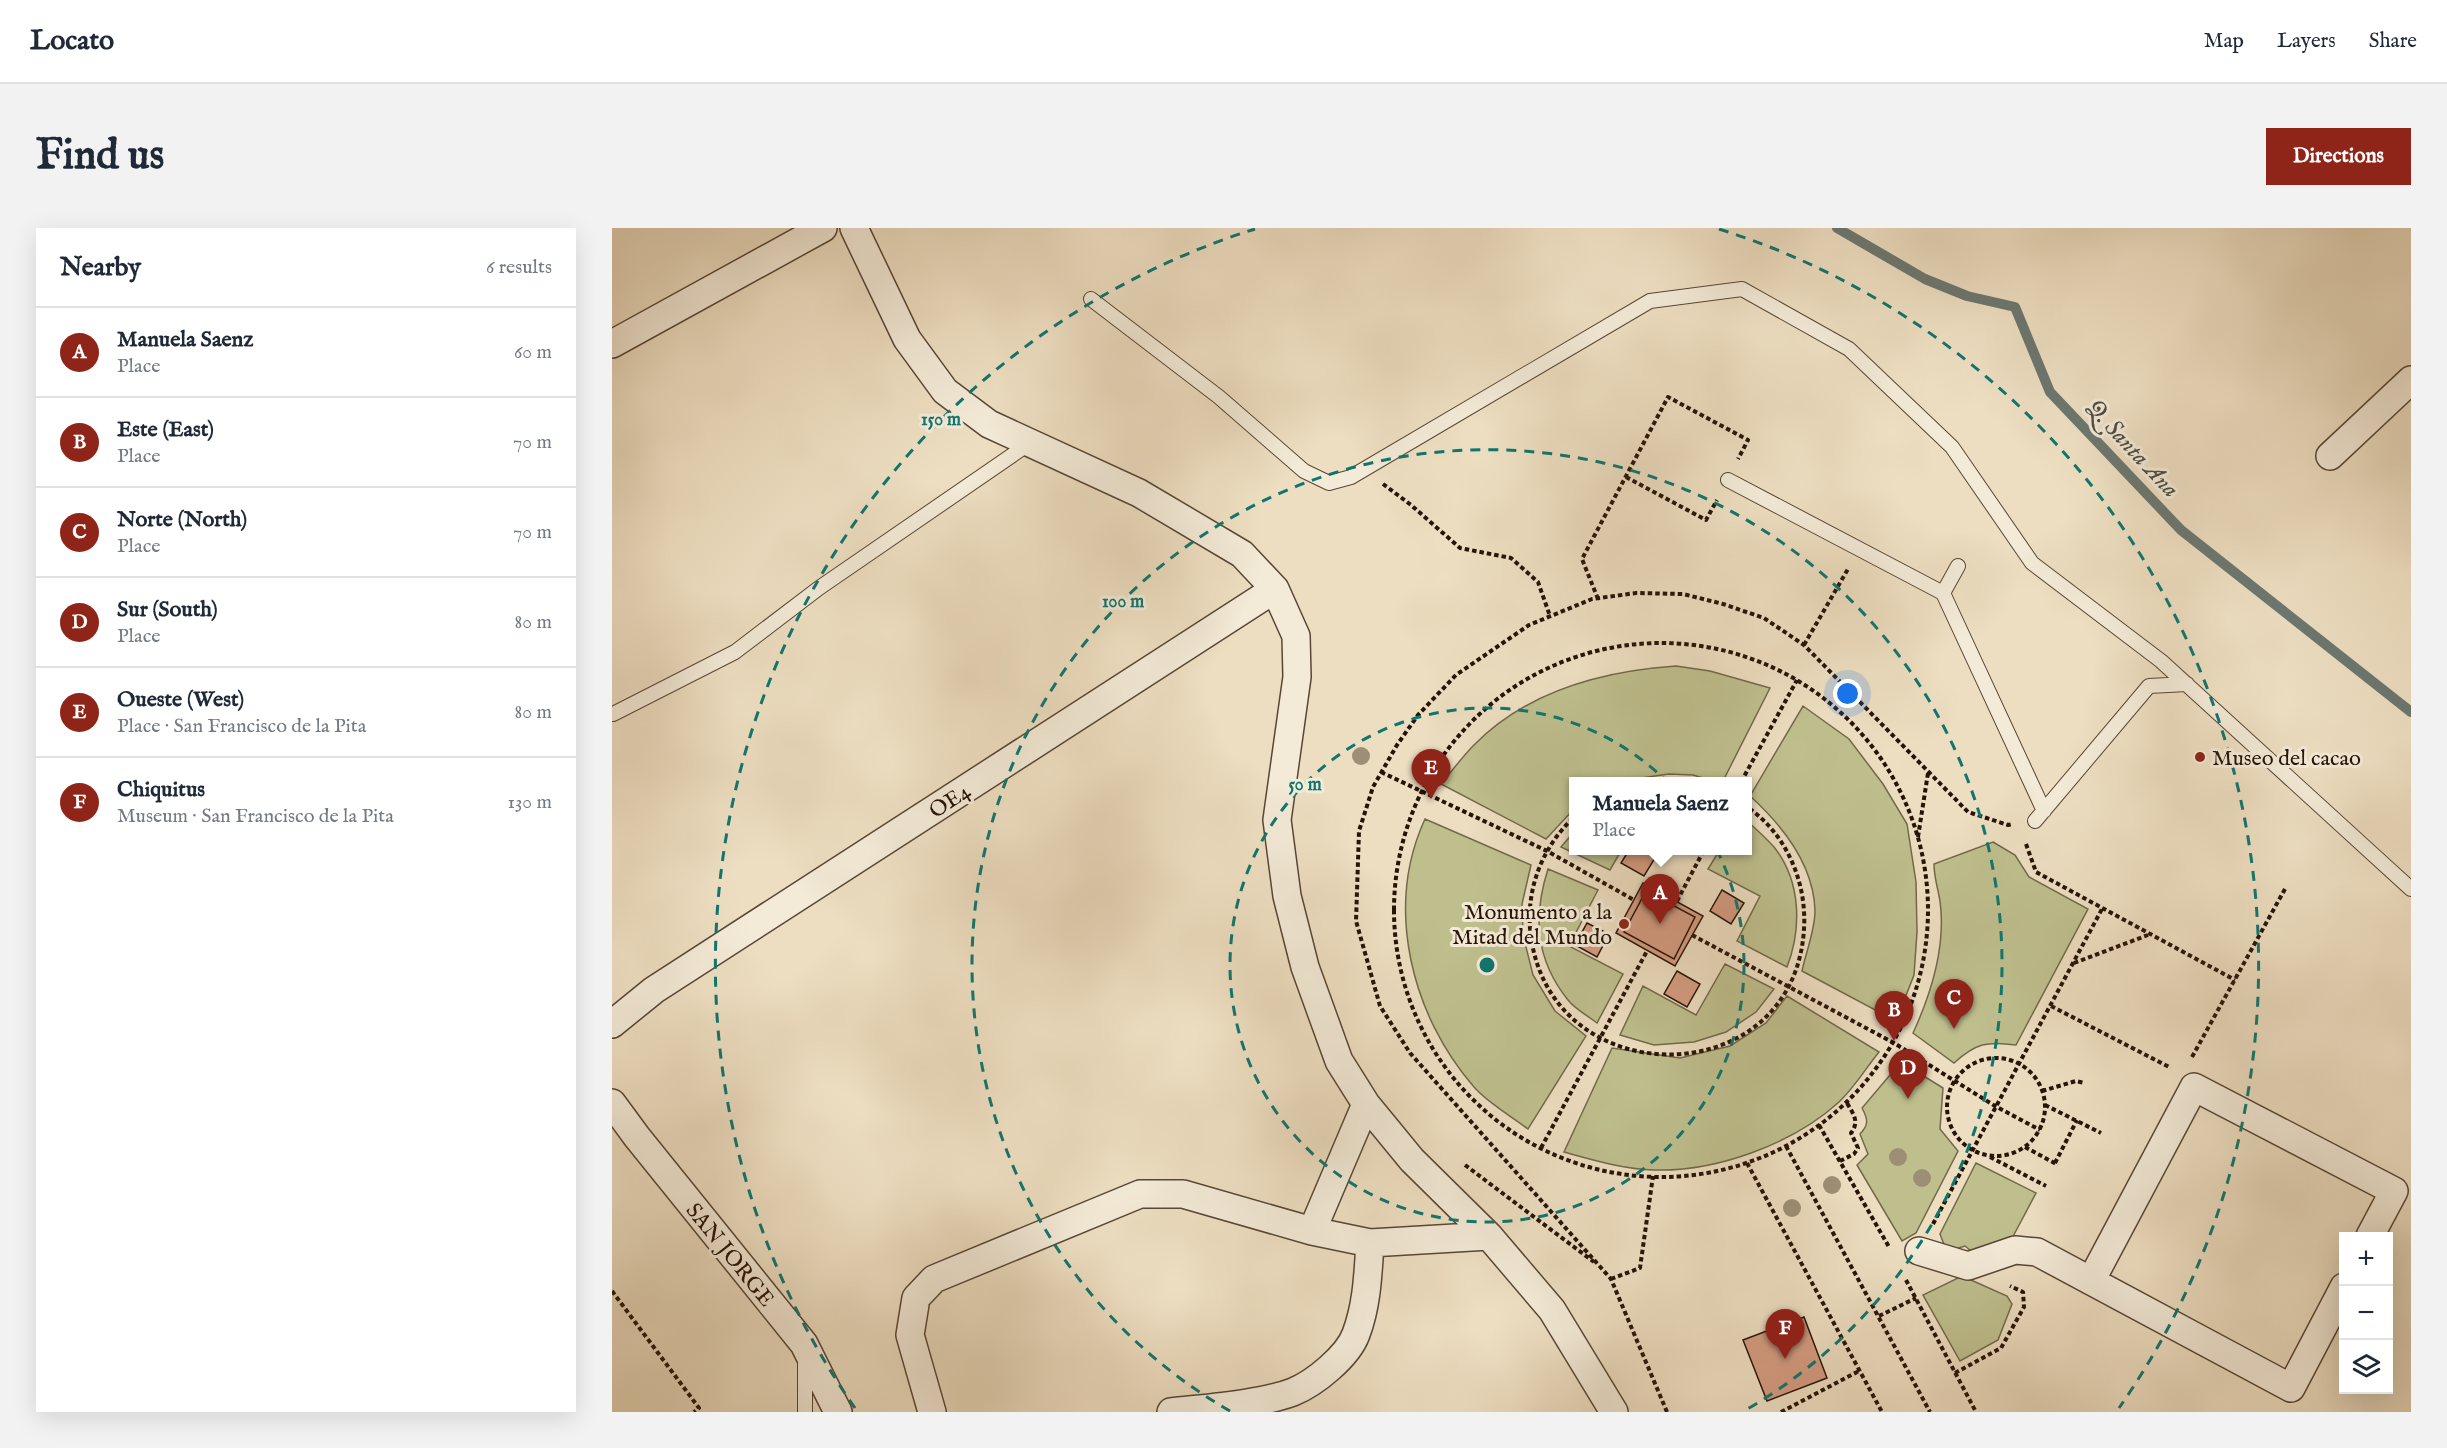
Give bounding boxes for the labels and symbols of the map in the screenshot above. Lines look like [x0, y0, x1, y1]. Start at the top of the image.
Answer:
water label: Q. Santa Ana [2078, 393, 2185, 505]
text: 150 m [921, 409, 961, 432]
text: 100 m [1102, 591, 1144, 614]
your location [1833, 679, 1862, 708]
place label: Museo del cacao [2212, 745, 2361, 773]
pin: E [1412, 750, 1450, 799]
marker: Museo del cacao [2193, 750, 2207, 764]
text: 50 m [1288, 774, 1322, 797]
street label: OE4 [924, 778, 976, 825]
pin: A [1640, 874, 1680, 924]
place label: Monumento a la Mitad del Mundo [1452, 899, 1612, 952]
marker: Monumento a la Mitad del Mundo [1617, 917, 1631, 931]
centre of rings [1477, 955, 1497, 975]
pin: C [1934, 980, 1974, 1029]
pin: B [1874, 992, 1914, 1041]
pin: D [1888, 1050, 1928, 1099]
street label: SAN JORGE [679, 1198, 780, 1313]
pin: F [1766, 1310, 1804, 1359]

